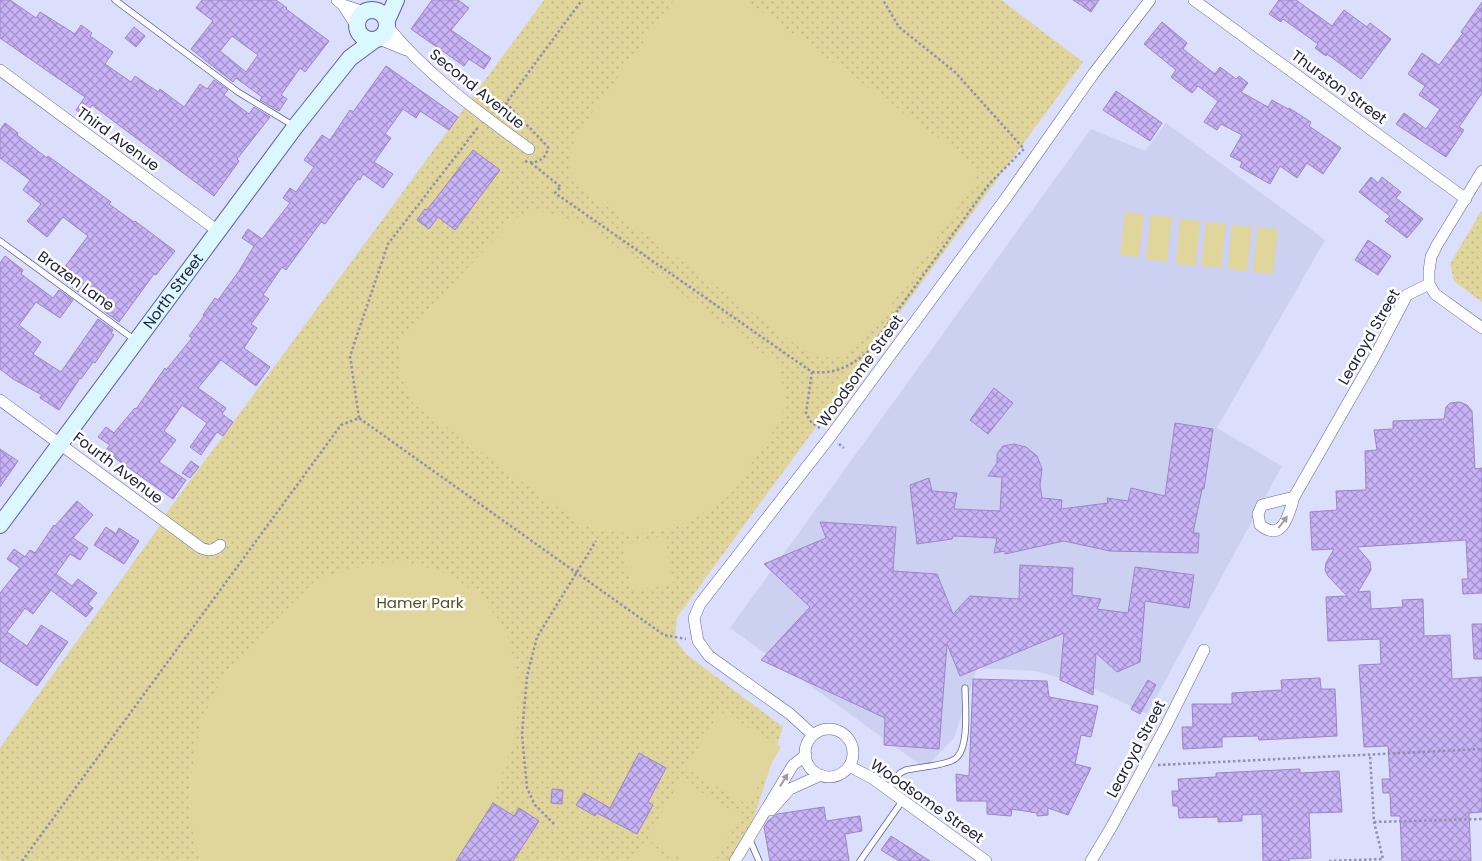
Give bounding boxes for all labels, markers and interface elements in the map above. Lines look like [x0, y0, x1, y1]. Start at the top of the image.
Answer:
street label: Second Avenue [425, 44, 529, 134]
street label: Thurston Street [1287, 45, 1391, 128]
street label: Third Avenue [73, 101, 164, 176]
street label: Brazen Lane [34, 246, 119, 316]
street label: North Street [138, 249, 208, 333]
street label: Learoyd Street [1333, 285, 1405, 389]
street label: Woodsome Street [812, 310, 907, 431]
street label: Fourth Avenue [69, 427, 168, 508]
one-way arrow [1278, 516, 1288, 529]
park label: Hamer Park [376, 592, 464, 613]
street label: Learoyd Street [1101, 696, 1170, 801]
street label: Woodsome Street [866, 754, 988, 848]
one-way arrow [779, 773, 788, 787]

